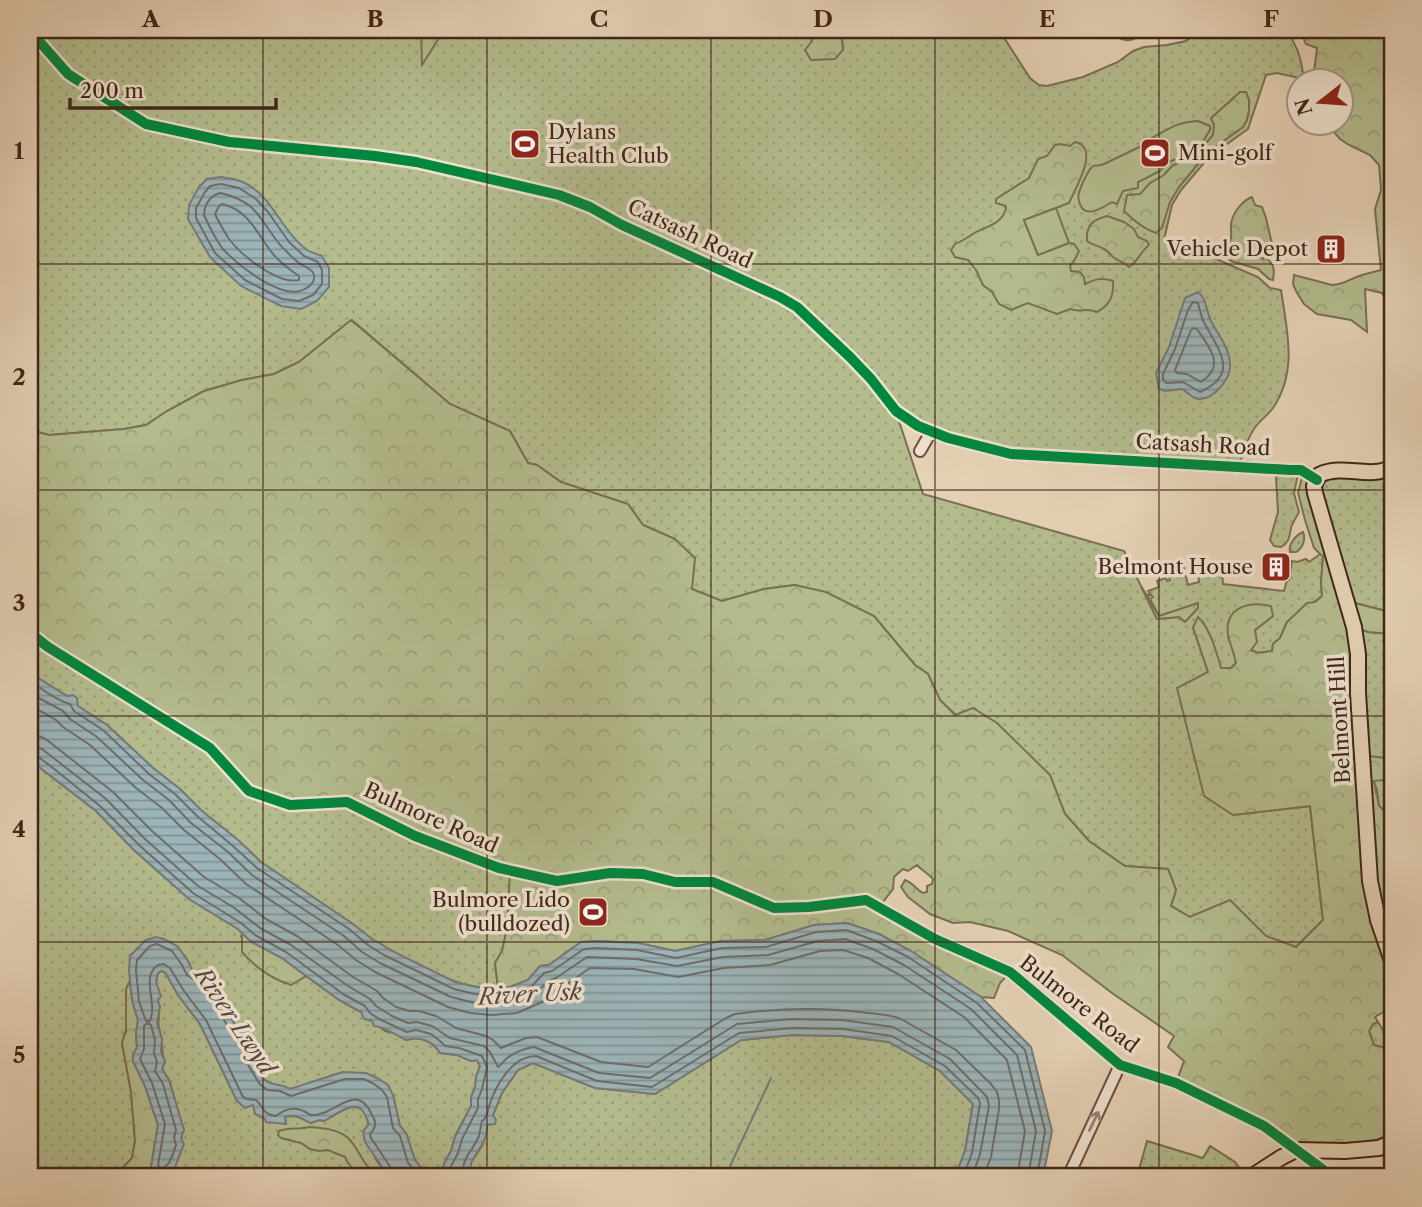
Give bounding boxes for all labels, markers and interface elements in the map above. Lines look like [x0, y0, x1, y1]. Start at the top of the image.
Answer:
text: A [141, 5, 161, 33]
text: B [366, 5, 384, 33]
text: C [590, 5, 608, 33]
text: D [813, 5, 833, 33]
text: E [1039, 5, 1055, 33]
text: F [1263, 5, 1279, 33]
scale bar [70, 66, 276, 110]
north arrow [1286, 66, 1356, 136]
text: 200 m [80, 78, 144, 103]
text: N [1291, 96, 1318, 118]
place label: Dylans Health Club [548, 119, 669, 168]
sports icon: Dylans Health Club [508, 127, 542, 161]
sports icon: Mini-golf [1138, 136, 1172, 170]
text: 1 [14, 137, 25, 165]
place label: Mini-golf [1178, 140, 1275, 165]
street label: Catsash Road [624, 194, 757, 273]
building icon: Vehicle Depot [1314, 232, 1348, 266]
place label: Vehicle Depot [1166, 236, 1309, 261]
text: 2 [12, 363, 26, 391]
street label: Catsash Road [1135, 428, 1271, 461]
building icon: Belmont House [1259, 550, 1293, 584]
place label: Belmont House [1098, 554, 1253, 579]
text: 3 [13, 589, 26, 617]
street label: Belmont Hill [1324, 655, 1355, 785]
street label: Bulmore Road [360, 777, 502, 858]
text: 4 [12, 815, 26, 843]
place label: Bulmore Lido (bulldozed) [432, 887, 570, 936]
sports icon: Bulmore Lido (bulldozed) [576, 895, 610, 929]
street label: Bulmore Road [1015, 949, 1144, 1058]
water label: River Lwyd [188, 960, 282, 1082]
water label: River Usk [476, 977, 582, 1011]
text: 5 [13, 1041, 25, 1069]
one-way arrow [1087, 1111, 1101, 1132]

